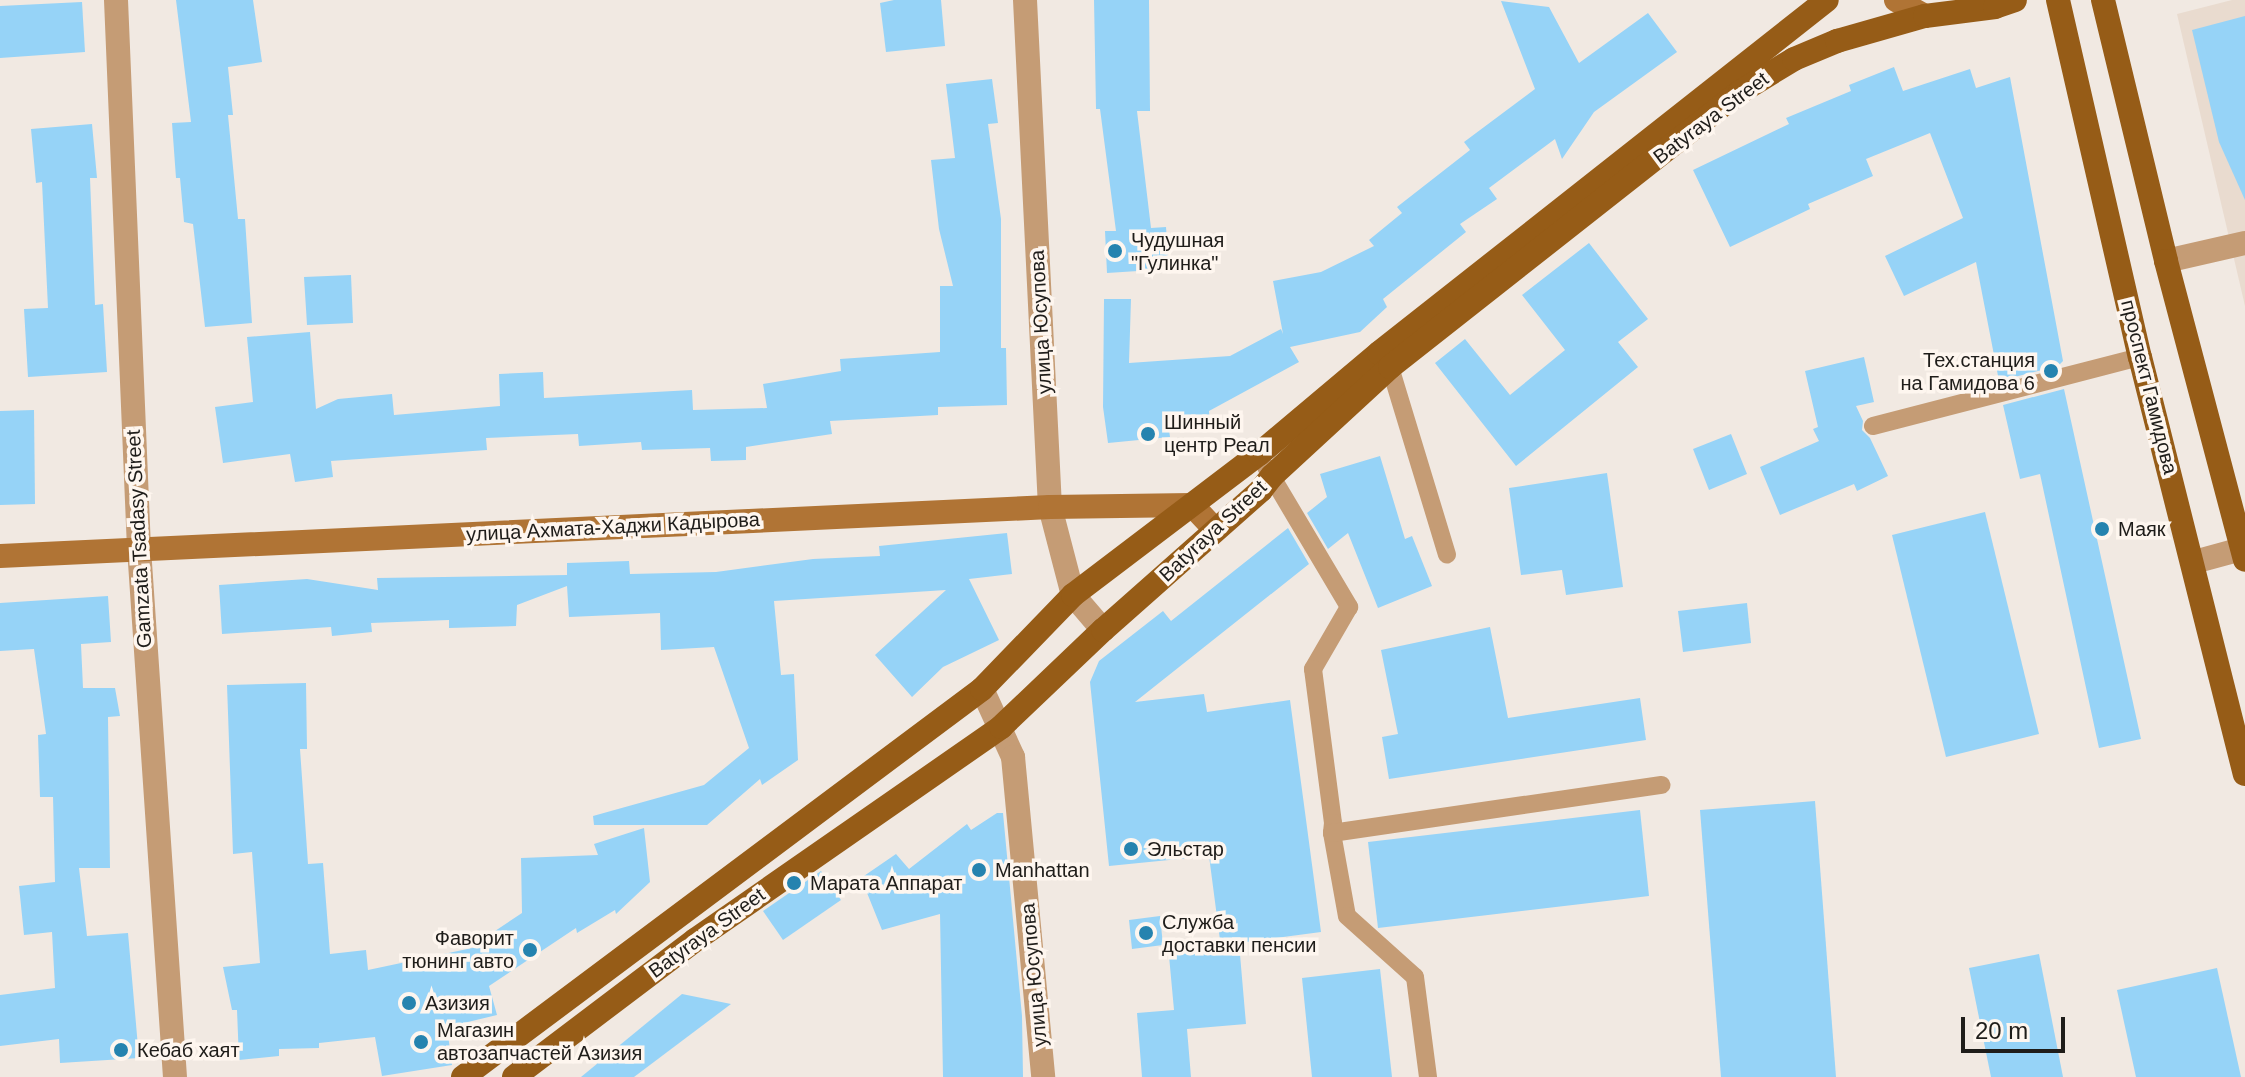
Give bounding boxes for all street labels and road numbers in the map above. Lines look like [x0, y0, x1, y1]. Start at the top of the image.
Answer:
street label: Batyraya Street [1649, 67, 1773, 169]
street label: улица Юсупова [1025, 249, 1057, 395]
street label: проспект Гамидова [2116, 297, 2182, 477]
street label: Gamzata Tsadasy Street [121, 429, 157, 649]
street label: Batyraya Street [1154, 475, 1272, 587]
street label: улица Ахмата-Хаджи Кадырова [466, 507, 760, 547]
street label: Batyraya Street [644, 883, 770, 983]
street label: улица Юсупова [1016, 902, 1052, 1048]

